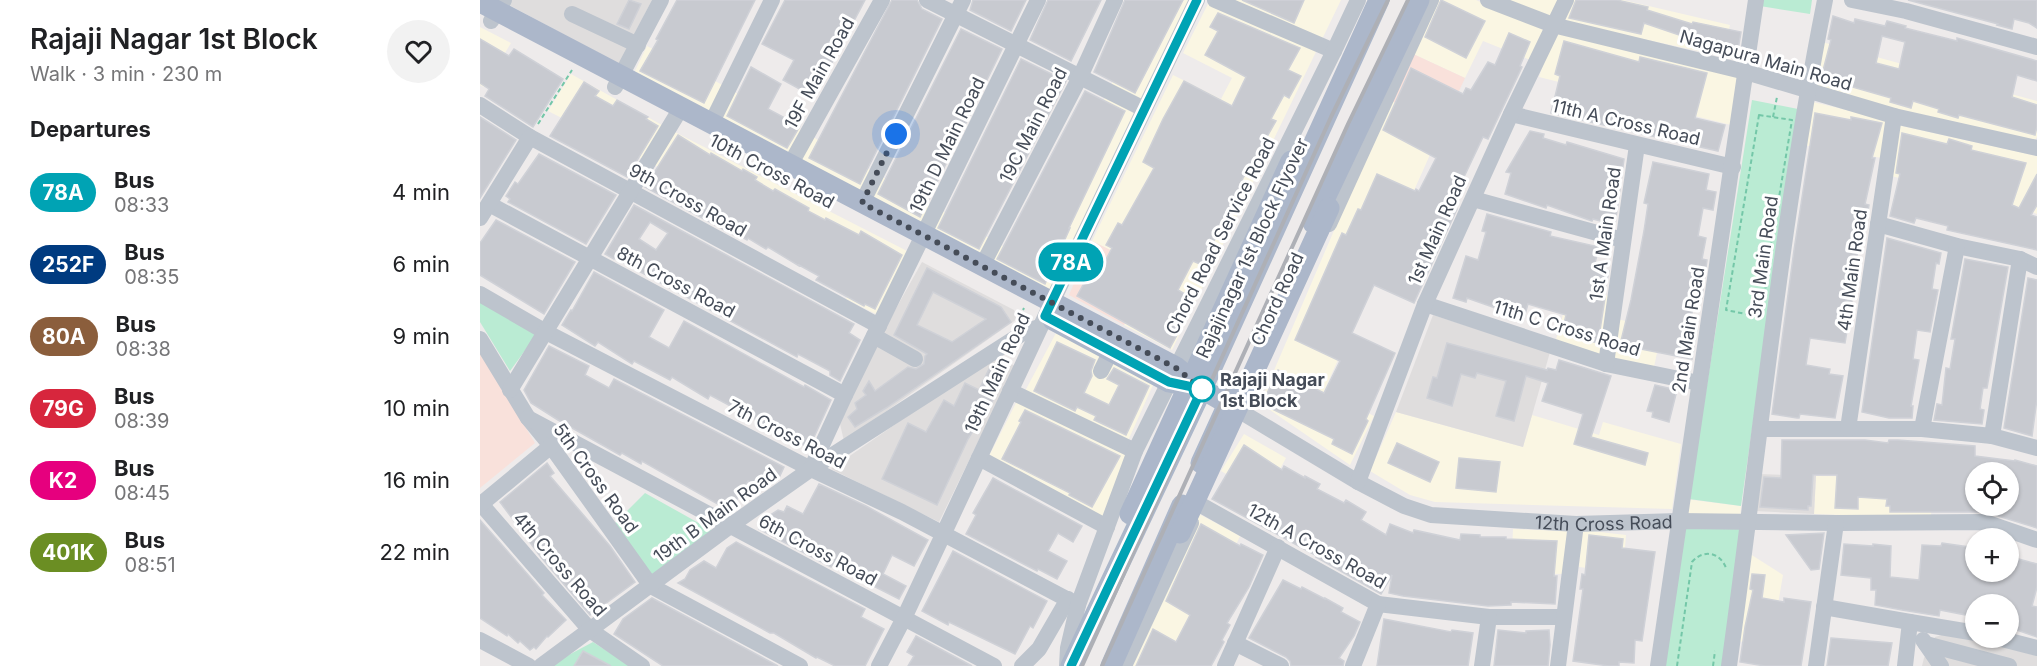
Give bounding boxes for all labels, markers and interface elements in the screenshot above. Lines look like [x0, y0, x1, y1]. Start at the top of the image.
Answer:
street label: 19F Main Road [780, 14, 858, 132]
button: heart [387, 20, 450, 83]
text: Rajaji Nagar 1st Block [30, 22, 318, 56]
street label: Nagapura Main Road [1677, 25, 1855, 95]
text: Walk · 3 min · 230 m [30, 62, 222, 86]
street label: 19C Main Road [995, 64, 1071, 186]
street label: 19th D Main Road [905, 74, 989, 216]
street label: 11th A Cross Road [1550, 95, 1702, 149]
text: Departures [30, 116, 151, 142]
your location [881, 119, 911, 149]
street label: 10th Cross Road [706, 129, 838, 213]
street label: Chord Road Service Road [1161, 134, 1279, 338]
street label: Rajajinagar 1st Block Flyover [1192, 134, 1312, 362]
street label: 9th Cross Road [626, 159, 750, 241]
street label: 1st A Main Road [1585, 166, 1625, 302]
text: Bus [114, 167, 155, 193]
street label: 1st Main Road [1403, 172, 1471, 288]
text: 4 min [392, 179, 450, 205]
text: 78A [42, 180, 84, 205]
text: 08:33 [114, 193, 169, 217]
street label: 3rd Main Road [1744, 194, 1782, 320]
street label: 4th Main Road [1833, 208, 1871, 332]
text: Bus [124, 239, 165, 265]
street label: 8th Cross Road [613, 242, 739, 322]
line badge: 78A [1036, 242, 1106, 282]
street label: Chord Road [1246, 249, 1308, 349]
text: 78A [1050, 250, 1092, 275]
text: 6 min [393, 251, 450, 277]
text: 252F [42, 252, 94, 277]
text: 08:35 [124, 265, 179, 289]
street label: 2nd Main Road [1668, 265, 1708, 395]
street label: 11th C Cross Road [1491, 296, 1643, 360]
street label: 19th Main Road [960, 310, 1034, 436]
text: Bus [116, 311, 156, 337]
text: 9 min [393, 323, 450, 349]
text: 80A [42, 324, 86, 349]
text: 08:38 [116, 337, 171, 361]
place label: Rajaji Nagar 1st Block [1220, 369, 1325, 411]
marker: Rajaji Nagar 1st Block [1189, 376, 1215, 402]
text: Bus [114, 383, 155, 409]
text: 10 min [383, 395, 450, 421]
street label: 7th Cross Road [724, 395, 850, 473]
text: 79G [42, 396, 84, 421]
text: 08:39 [114, 409, 170, 433]
street label: 5th Cross Road [549, 419, 643, 537]
text: Bus [114, 455, 155, 481]
map controls [1965, 462, 2019, 648]
button: locate [1965, 462, 2019, 516]
street label: 19th B Main Road [649, 463, 781, 567]
text: 16 min [384, 467, 450, 493]
text: K2 [49, 468, 77, 493]
text: 08:45 [114, 481, 170, 505]
street label: 12th A Cross Road [1244, 499, 1390, 593]
street label: 4th Cross Road [509, 508, 611, 620]
street label: 6th Cross Road [755, 510, 881, 590]
street label: 12th Cross Road [1534, 511, 1673, 535]
text: Bus [125, 527, 165, 553]
button: + [1965, 528, 2019, 582]
text: 22 min [379, 539, 450, 565]
text: 401K [42, 540, 95, 565]
text: 08:51 [125, 553, 176, 577]
button: − [1965, 594, 2019, 648]

